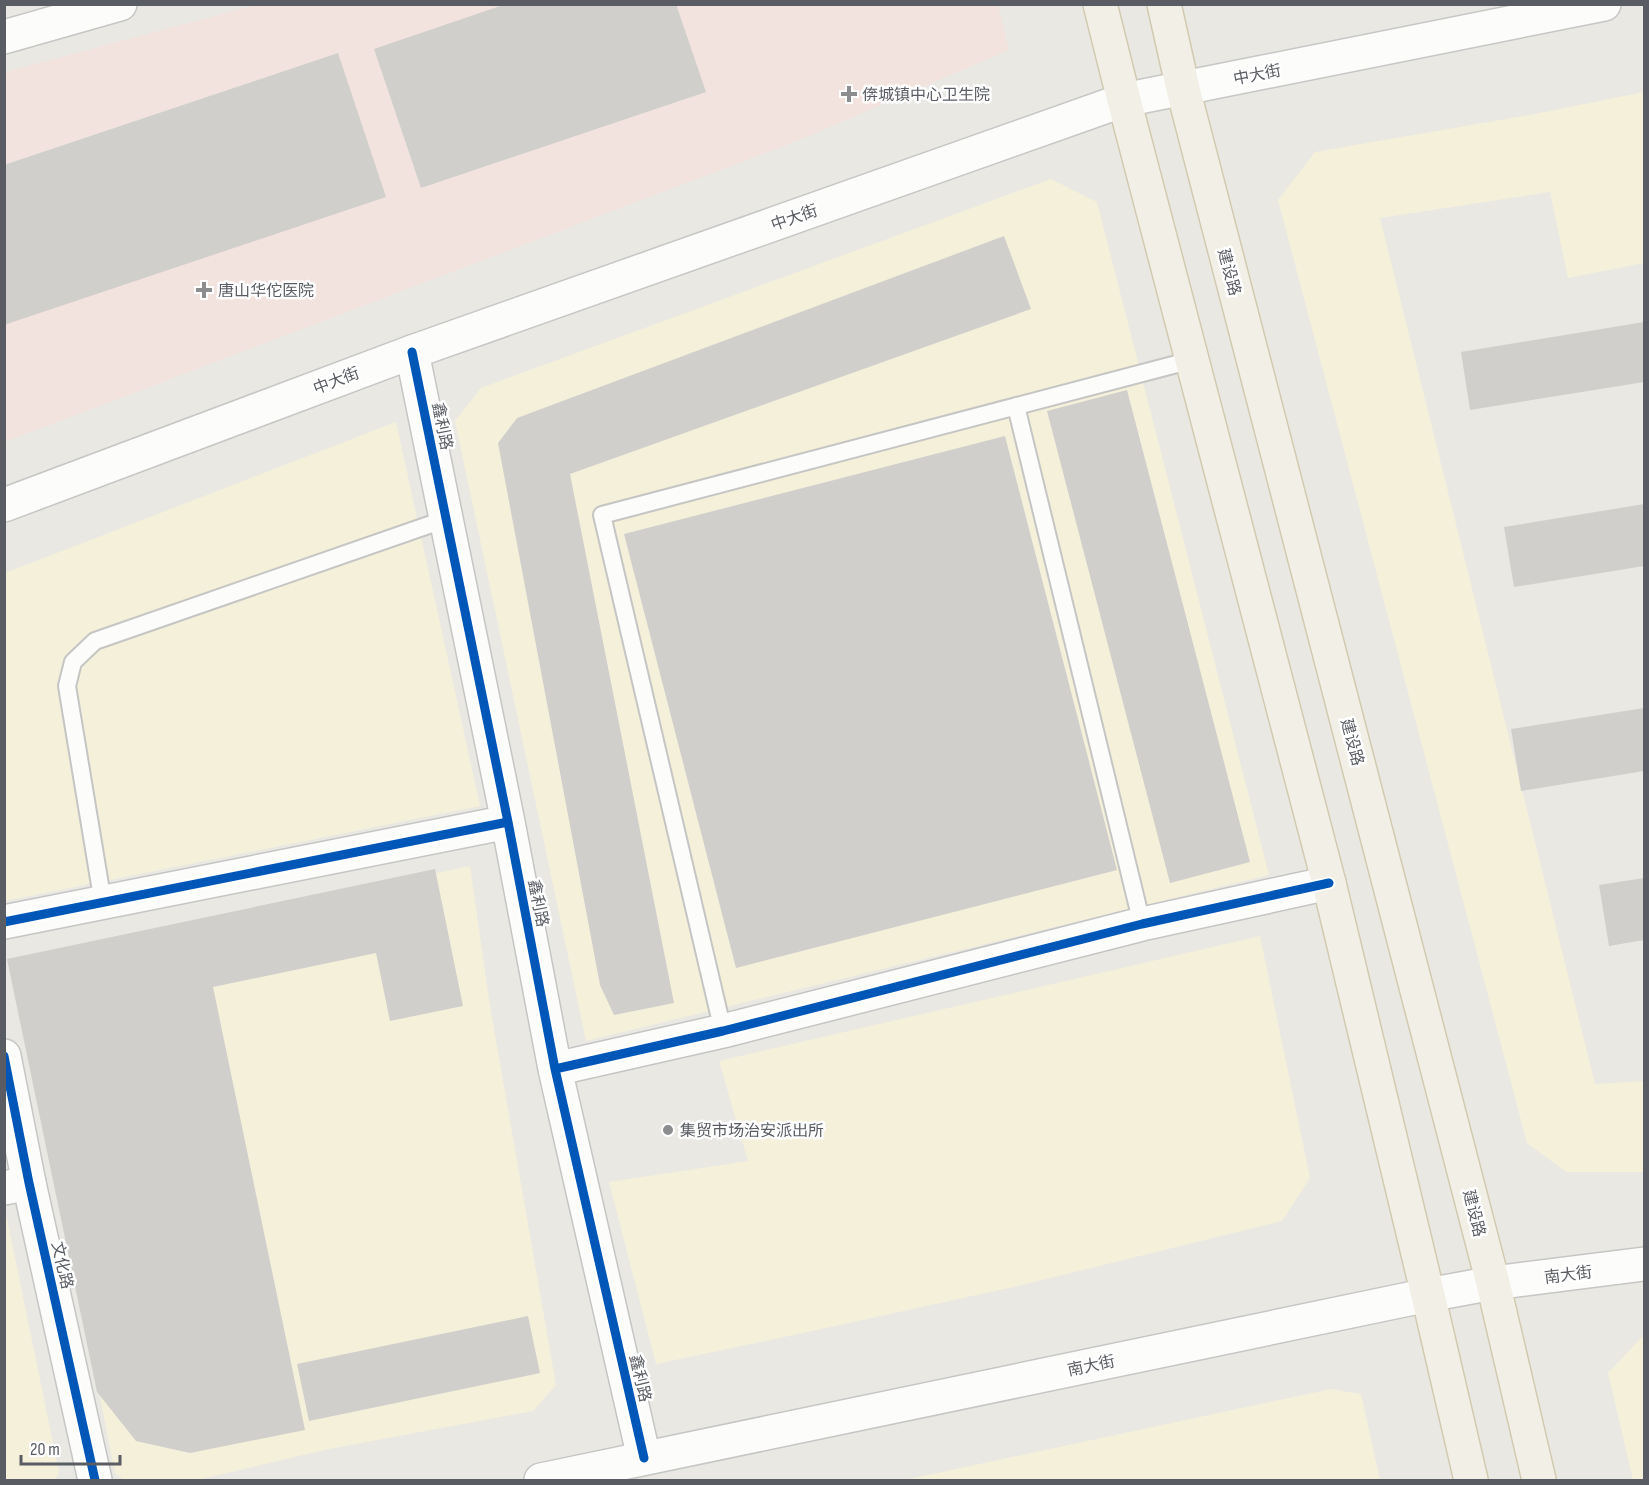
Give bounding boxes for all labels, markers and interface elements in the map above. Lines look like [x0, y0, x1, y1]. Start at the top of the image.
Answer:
street label: 中大街 [1232, 62, 1283, 89]
marker: 倴城镇中心卫生院 [840, 85, 858, 103]
place label: 倴城镇中心卫生院 [862, 86, 990, 105]
street label: 中大街 [769, 202, 820, 235]
street label: 建设路 [1213, 247, 1244, 298]
marker: 唐山华佗医院 [195, 281, 213, 299]
place label: 唐山华佗医院 [218, 282, 314, 301]
street label: 中大街 [311, 364, 362, 399]
street label: 鑫利路 [428, 401, 455, 452]
street label: 建设路 [1336, 717, 1367, 768]
street label: 鑫利路 [524, 878, 551, 929]
place label: 集贸市场治安派出所 [680, 1122, 824, 1141]
marker: 集贸市场治安派出所 [661, 1123, 675, 1137]
street label: 建设路 [1459, 1188, 1489, 1239]
street label: 文化路 [47, 1240, 76, 1291]
street label: 南大街 [1543, 1263, 1593, 1288]
street label: 南大街 [1066, 1352, 1117, 1381]
street label: 鑫利路 [625, 1353, 654, 1404]
scale bar [21, 1428, 120, 1466]
text: 20 m [30, 1439, 60, 1460]

